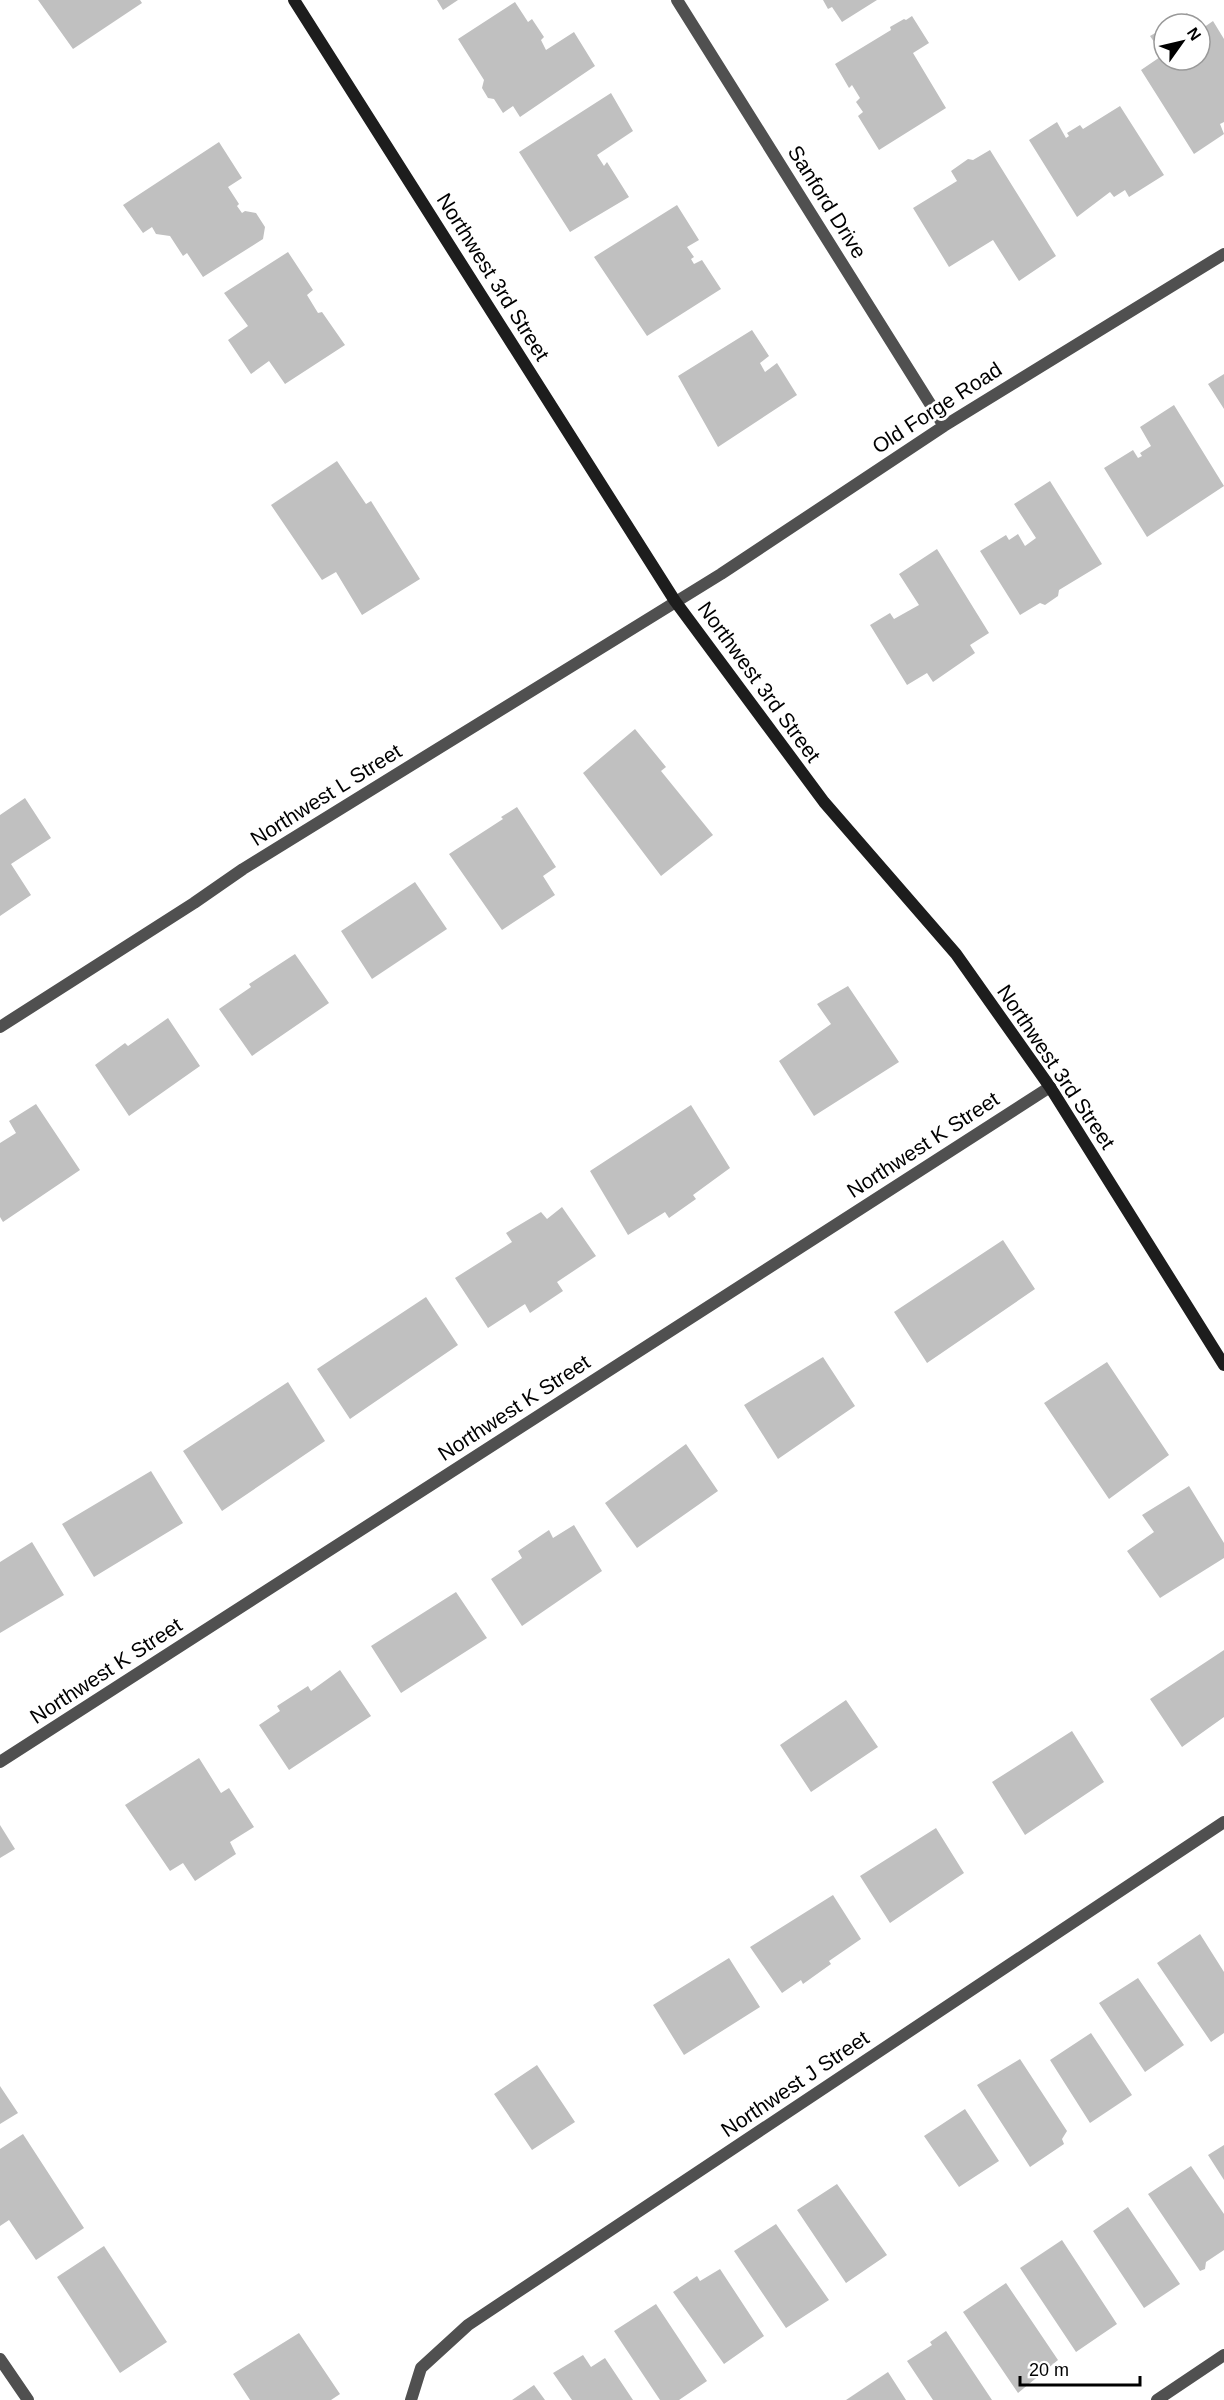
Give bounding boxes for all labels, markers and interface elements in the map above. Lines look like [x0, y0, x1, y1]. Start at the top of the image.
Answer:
north arrow [1152, 12, 1212, 72]
text: N [1184, 24, 1204, 43]
street label: Sanford Drive [784, 141, 871, 262]
street label: Northwest 3rd Street [433, 189, 554, 365]
street label: Old Forge Road [868, 357, 1006, 458]
street label: Northwest 3rd Street [693, 597, 825, 766]
street label: Northwest L Street [246, 739, 405, 850]
street label: Northwest 3rd Street [993, 980, 1120, 1153]
street label: Northwest K Street [843, 1087, 1003, 1202]
street label: Northwest K Street [434, 1350, 594, 1465]
street label: Northwest K Street [26, 1613, 186, 1728]
street label: Northwest J Street [717, 2026, 873, 2141]
scale bar [1020, 2349, 1140, 2387]
text: 20 m [1029, 2360, 1069, 2380]

